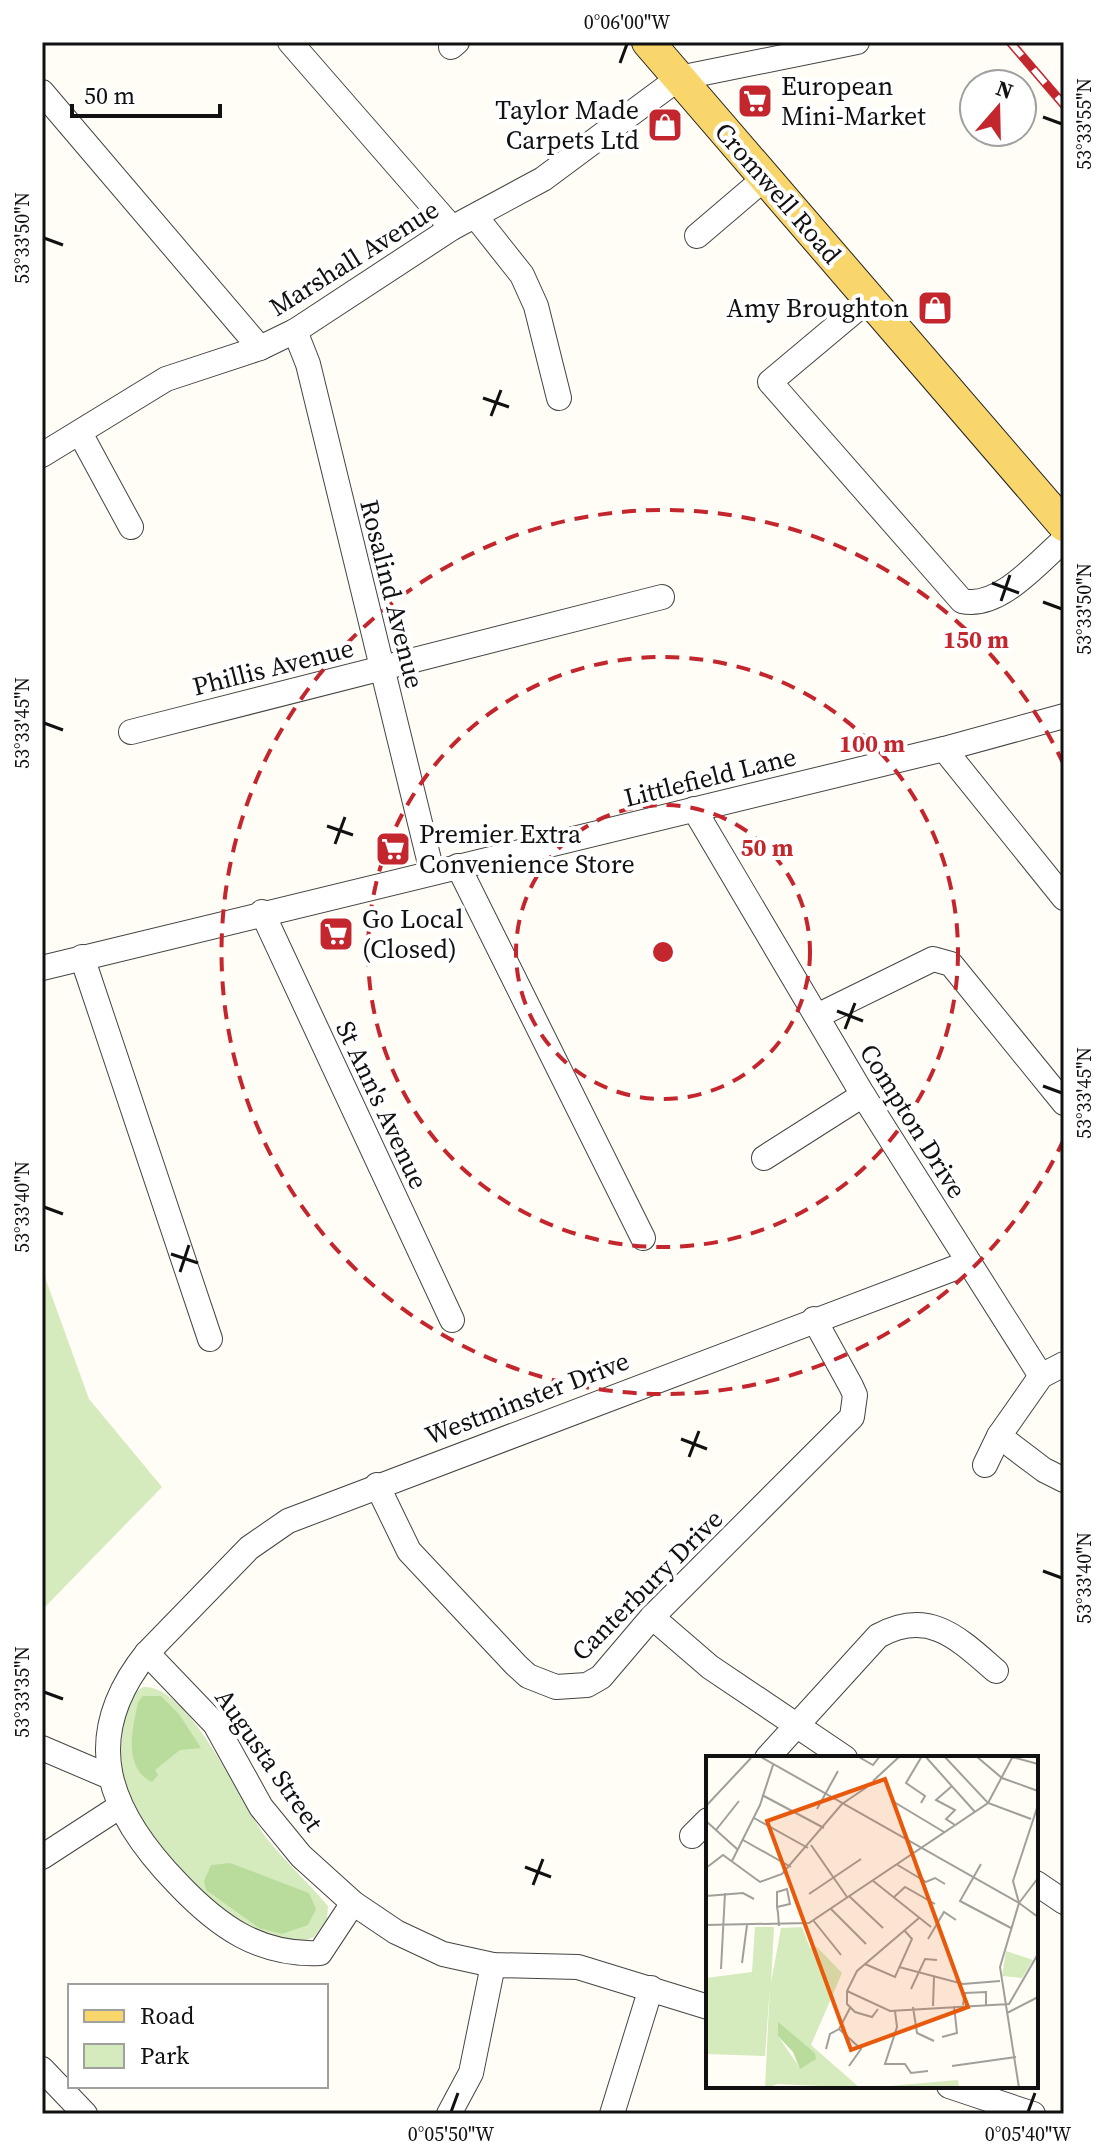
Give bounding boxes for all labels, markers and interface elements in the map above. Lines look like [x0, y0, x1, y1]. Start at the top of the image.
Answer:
text: 0°06'00"W [584, 8, 671, 36]
scale bar [72, 68, 220, 118]
place label: European Mini-Market [781, 68, 926, 134]
north arrow [958, 68, 1038, 148]
text: N [992, 72, 1018, 106]
text: 53°33'55"N [1070, 78, 1098, 170]
text: 50 m [84, 79, 135, 112]
supermarket icon: European Mini-Market [736, 82, 774, 120]
place label: Taylor Made Carpets Ltd [495, 92, 639, 158]
shop icon: Taylor Made Carpets Ltd [646, 106, 684, 144]
street label: Cromwell Road [706, 114, 850, 272]
street label: Marshall Avenue [262, 191, 446, 325]
text: 53°33'50"N [8, 192, 36, 284]
shop icon: Amy Broughton [916, 289, 954, 327]
place label: Amy Broughton [727, 290, 909, 326]
street label: Rosalind Avenue [351, 496, 433, 692]
text: 53°33'50"N [1070, 563, 1098, 655]
text: 150 m [943, 623, 1009, 656]
street label: Phillis Avenue [189, 630, 357, 704]
text: 53°33'45"N [8, 677, 36, 769]
text: 100 m [839, 727, 905, 760]
street label: Littlefield Lane [620, 738, 800, 816]
place label: Premier Extra Convenience Store [419, 816, 635, 882]
supermarket icon: Premier Extra Convenience Store [374, 830, 412, 868]
text: 50 m [741, 831, 794, 864]
place label: Go Local (Closed) [362, 901, 464, 967]
supermarket icon: Go Local (Closed) [317, 915, 355, 953]
centre of rings [649, 938, 677, 966]
street label: St Ann's Avenue [327, 1015, 437, 1195]
street label: Compton Drive [851, 1037, 975, 1205]
text: 53°33'45"N [1070, 1047, 1098, 1139]
text: 53°33'40"N [8, 1161, 36, 1253]
street label: Westminster Drive [420, 1343, 634, 1453]
street label: Canterbury Drive [563, 1501, 731, 1669]
text: 53°33'40"N [1070, 1532, 1098, 1624]
text: 53°33'35"N [8, 1646, 36, 1738]
street label: Augusta Street [207, 1681, 332, 1839]
inset map [706, 1756, 1038, 2088]
legend [68, 1984, 328, 2088]
text: Road [140, 1999, 195, 2032]
text: Park [140, 2039, 190, 2072]
text: 0°05'50"W [408, 2120, 495, 2148]
text: 0°05'40"W [985, 2120, 1072, 2148]

